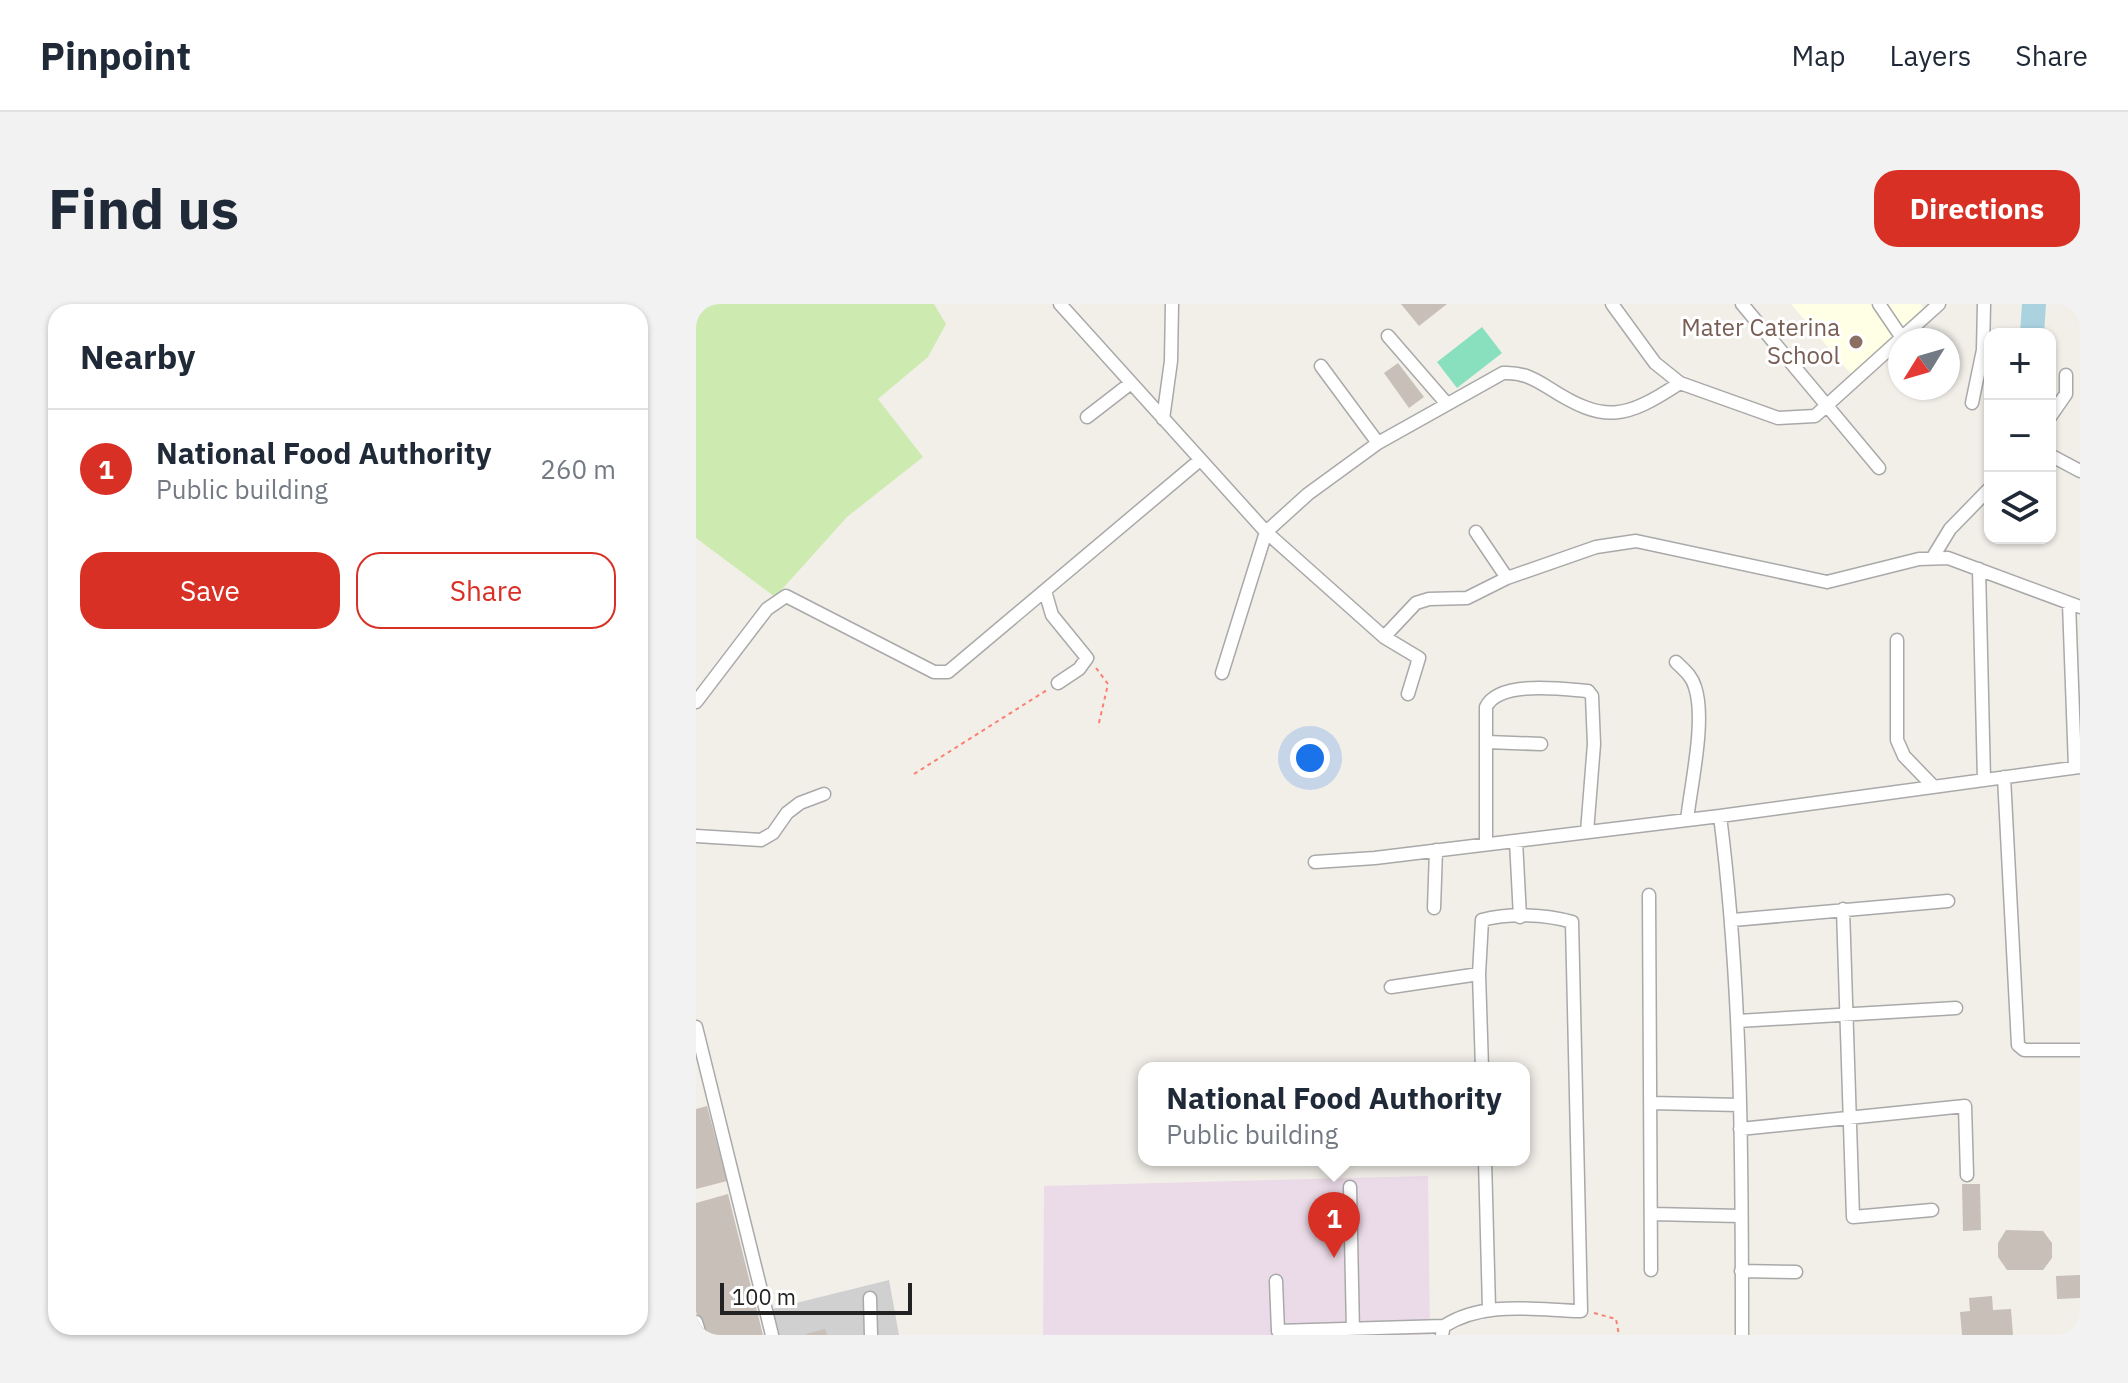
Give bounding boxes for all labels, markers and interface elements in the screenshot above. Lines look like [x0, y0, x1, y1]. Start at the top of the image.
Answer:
text: Pinpoint [40, 31, 191, 80]
text: Map [1791, 37, 1845, 74]
text: Layers [1889, 37, 1971, 74]
text: Share [2015, 37, 2088, 74]
button: Directions [1874, 170, 2080, 247]
text: Find us [48, 172, 239, 244]
place label: Mater Caterina School [1681, 311, 1840, 371]
north arrow [1888, 328, 1960, 400]
map controls [1984, 328, 2056, 544]
button: + [1984, 328, 2056, 400]
marker: Mater Caterina School [1847, 333, 1865, 351]
text: Nearby [80, 334, 195, 378]
button: − [1984, 400, 2056, 472]
text: National Food Authority [156, 433, 491, 472]
text: 1 [98, 452, 114, 486]
text: 260 m [540, 452, 616, 486]
text: Public building [156, 472, 328, 506]
button: layers [1984, 472, 2056, 544]
button: Save [80, 552, 340, 629]
button: Share [356, 552, 616, 629]
your location [1290, 738, 1330, 778]
popup [1138, 1062, 1530, 1166]
text: National Food Authority [1166, 1078, 1502, 1117]
text: Public building [1166, 1117, 1338, 1151]
pin: 1 [1308, 1192, 1360, 1258]
scale bar [720, 1279, 912, 1315]
text: 100 m [732, 1282, 796, 1311]

